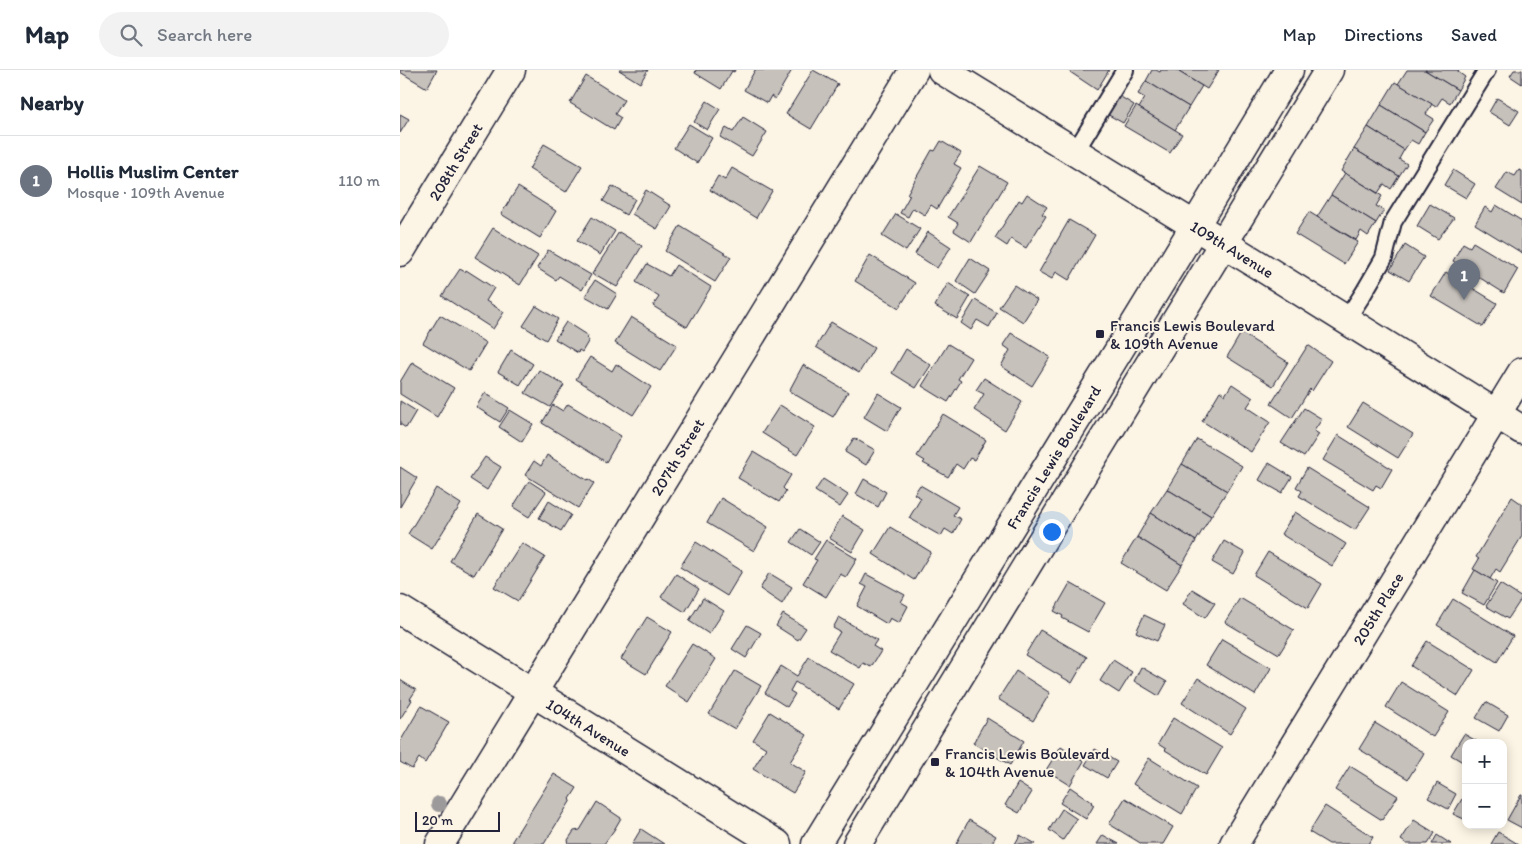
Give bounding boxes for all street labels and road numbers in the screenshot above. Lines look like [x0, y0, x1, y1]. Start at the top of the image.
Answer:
street label: 208th Street [425, 119, 487, 204]
street label: 109th Avenue [1187, 216, 1277, 282]
street label: Francis Lewis Boulevard [1003, 382, 1105, 533]
street label: 207th Street [647, 415, 708, 499]
street label: 205th Place [1349, 569, 1408, 648]
street label: 104th Avenue [543, 694, 634, 761]

